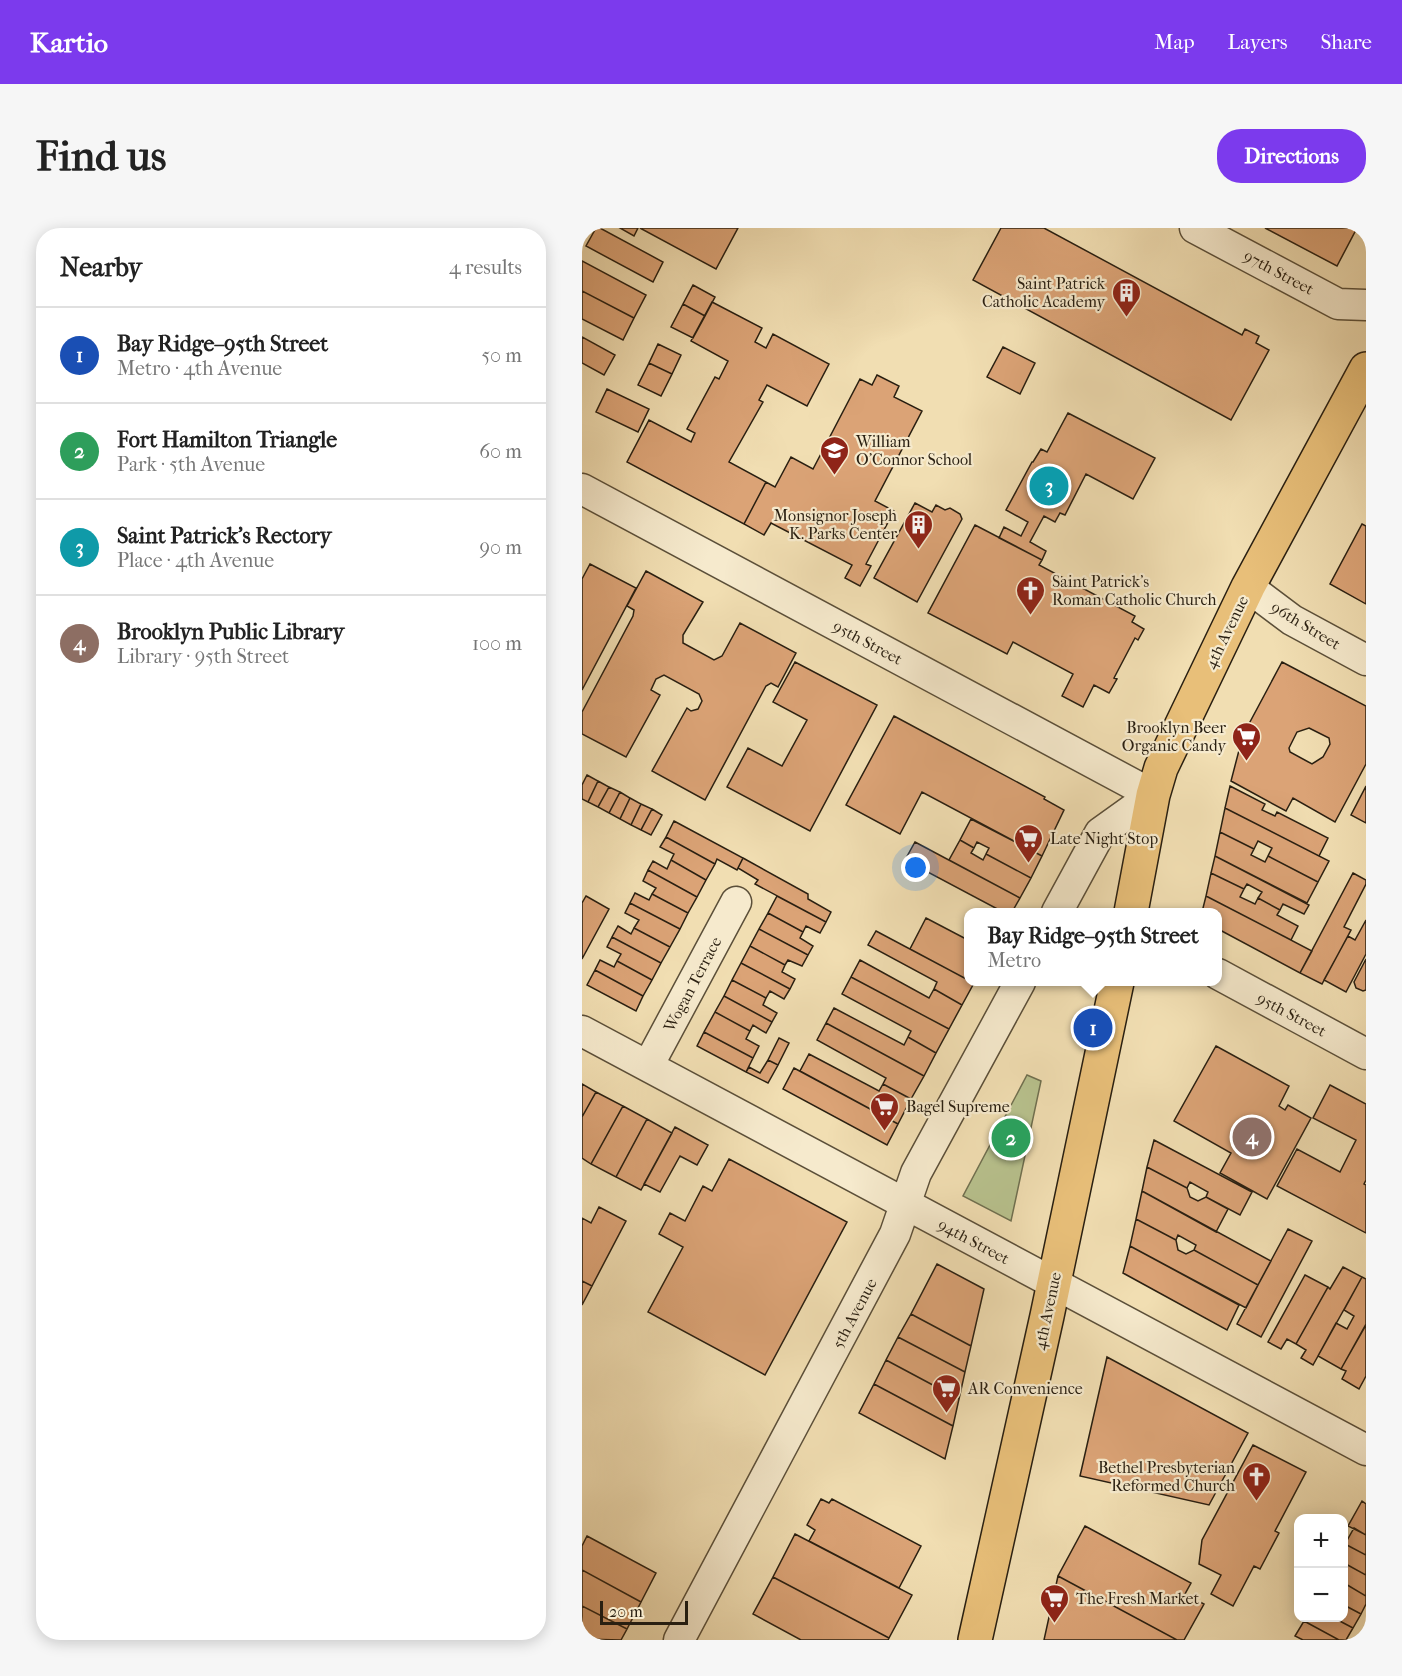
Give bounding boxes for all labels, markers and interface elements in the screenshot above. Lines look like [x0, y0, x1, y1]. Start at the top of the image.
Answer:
text: Kartio [30, 26, 108, 59]
text: Map [1154, 30, 1195, 54]
text: Layers [1228, 30, 1287, 54]
text: Share [1320, 30, 1372, 54]
button: Directions [1217, 129, 1366, 183]
text: Find us [36, 132, 166, 181]
street label: 97th Street [1241, 246, 1317, 299]
text: Nearby [60, 252, 142, 283]
text: 4 results [449, 256, 522, 279]
place label: Saint Patrick Catholic Academy [982, 274, 1106, 311]
building icon: Saint Patrick Catholic Academy [1110, 276, 1142, 318]
text: Bay Ridge–95th Street [117, 331, 328, 357]
text: 1 [76, 344, 83, 367]
text: 50 m [481, 344, 522, 367]
text: Metro · 4th Avenue [117, 357, 282, 380]
text: Fort Hamilton Triangle [117, 427, 337, 453]
place label: William O’Connor School [855, 432, 973, 469]
school or university icon: William O’Connor School [819, 434, 851, 476]
text: 2 [74, 440, 85, 463]
text: 60 m [479, 440, 522, 463]
text: Park · 5th Avenue [117, 453, 265, 476]
pin: 3 [1030, 464, 1068, 508]
place label: Monsignor Joseph K. Parks Center [773, 506, 897, 543]
building icon: Monsignor Joseph K. Parks Center [902, 508, 934, 550]
text: Saint Patrick's Rectory [117, 523, 332, 549]
text: 3 [75, 536, 84, 559]
text: 90 m [480, 536, 522, 559]
text: Place · 4th Avenue [117, 549, 274, 572]
place label: Saint Patrick's Roman Catholic Church [1052, 572, 1216, 609]
church icon: Saint Patrick's Roman Catholic Church [1015, 574, 1047, 616]
street label: 4th Avenue [1201, 592, 1252, 672]
street label: 96th Street [1268, 597, 1344, 654]
street label: 95th Street [830, 616, 906, 669]
text: Brooklyn Public Library [117, 619, 344, 645]
text: 4 [74, 632, 85, 655]
text: 100 m [472, 632, 522, 655]
text: Library · 95th Street [117, 645, 289, 668]
place label: Brooklyn Beer Organic Candy [1122, 718, 1226, 755]
supermarket icon: Brooklyn Beer Organic Candy [1231, 720, 1263, 762]
supermarket icon: Late Night Stop [1013, 822, 1045, 864]
place label: Late Night Stop [1050, 829, 1158, 848]
your location [901, 853, 930, 882]
popup [964, 908, 1222, 986]
text: Bay Ridge–95th Street [987, 923, 1199, 949]
street label: Wogan Terrace [659, 933, 725, 1036]
text: Metro [987, 949, 1041, 972]
street label: 95th Street [1254, 988, 1330, 1041]
pin: 1 [1074, 1006, 1112, 1050]
supermarket icon: Bagel Supreme [869, 1090, 901, 1132]
place label: Bagel Supreme [906, 1097, 1010, 1116]
pin: 4 [1232, 1114, 1272, 1160]
pin: 2 [992, 1116, 1030, 1160]
street label: 94th Street [935, 1215, 1013, 1268]
street label: 4th Avenue [1030, 1270, 1065, 1352]
street label: 5th Avenue [828, 1275, 881, 1352]
supermarket icon: AR Convenience [931, 1372, 963, 1414]
place label: AR Convenience [967, 1379, 1083, 1398]
place label: Bethel Presbyterian Reformed Church [1098, 1458, 1236, 1495]
church icon: Bethel Presbyterian Reformed Church [1240, 1460, 1272, 1502]
map controls [1294, 1514, 1348, 1622]
button: + [1294, 1514, 1348, 1568]
button: − [1294, 1568, 1348, 1622]
supermarket icon: The Fresh Market [1039, 1582, 1071, 1624]
place label: The Fresh Market [1076, 1589, 1199, 1608]
scale bar [600, 1598, 688, 1626]
text: 20 m [609, 1602, 643, 1621]

